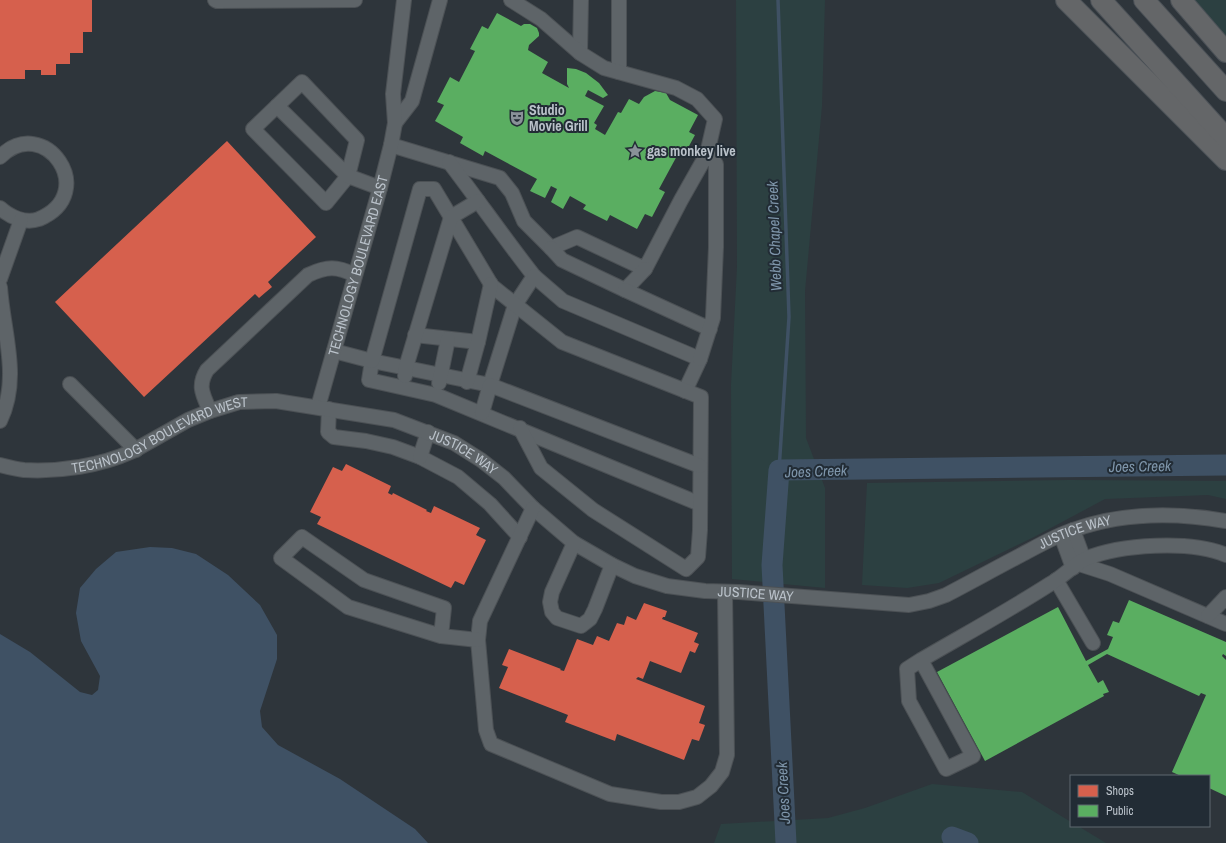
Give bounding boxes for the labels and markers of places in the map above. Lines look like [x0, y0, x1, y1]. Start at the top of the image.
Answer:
place label: Studio Movie Grill [529, 101, 588, 135]
theatre icon: Studio Movie Grill [508, 109, 526, 127]
place icon: gas monkey live [626, 142, 644, 160]
place label: gas monkey live [647, 142, 736, 160]

